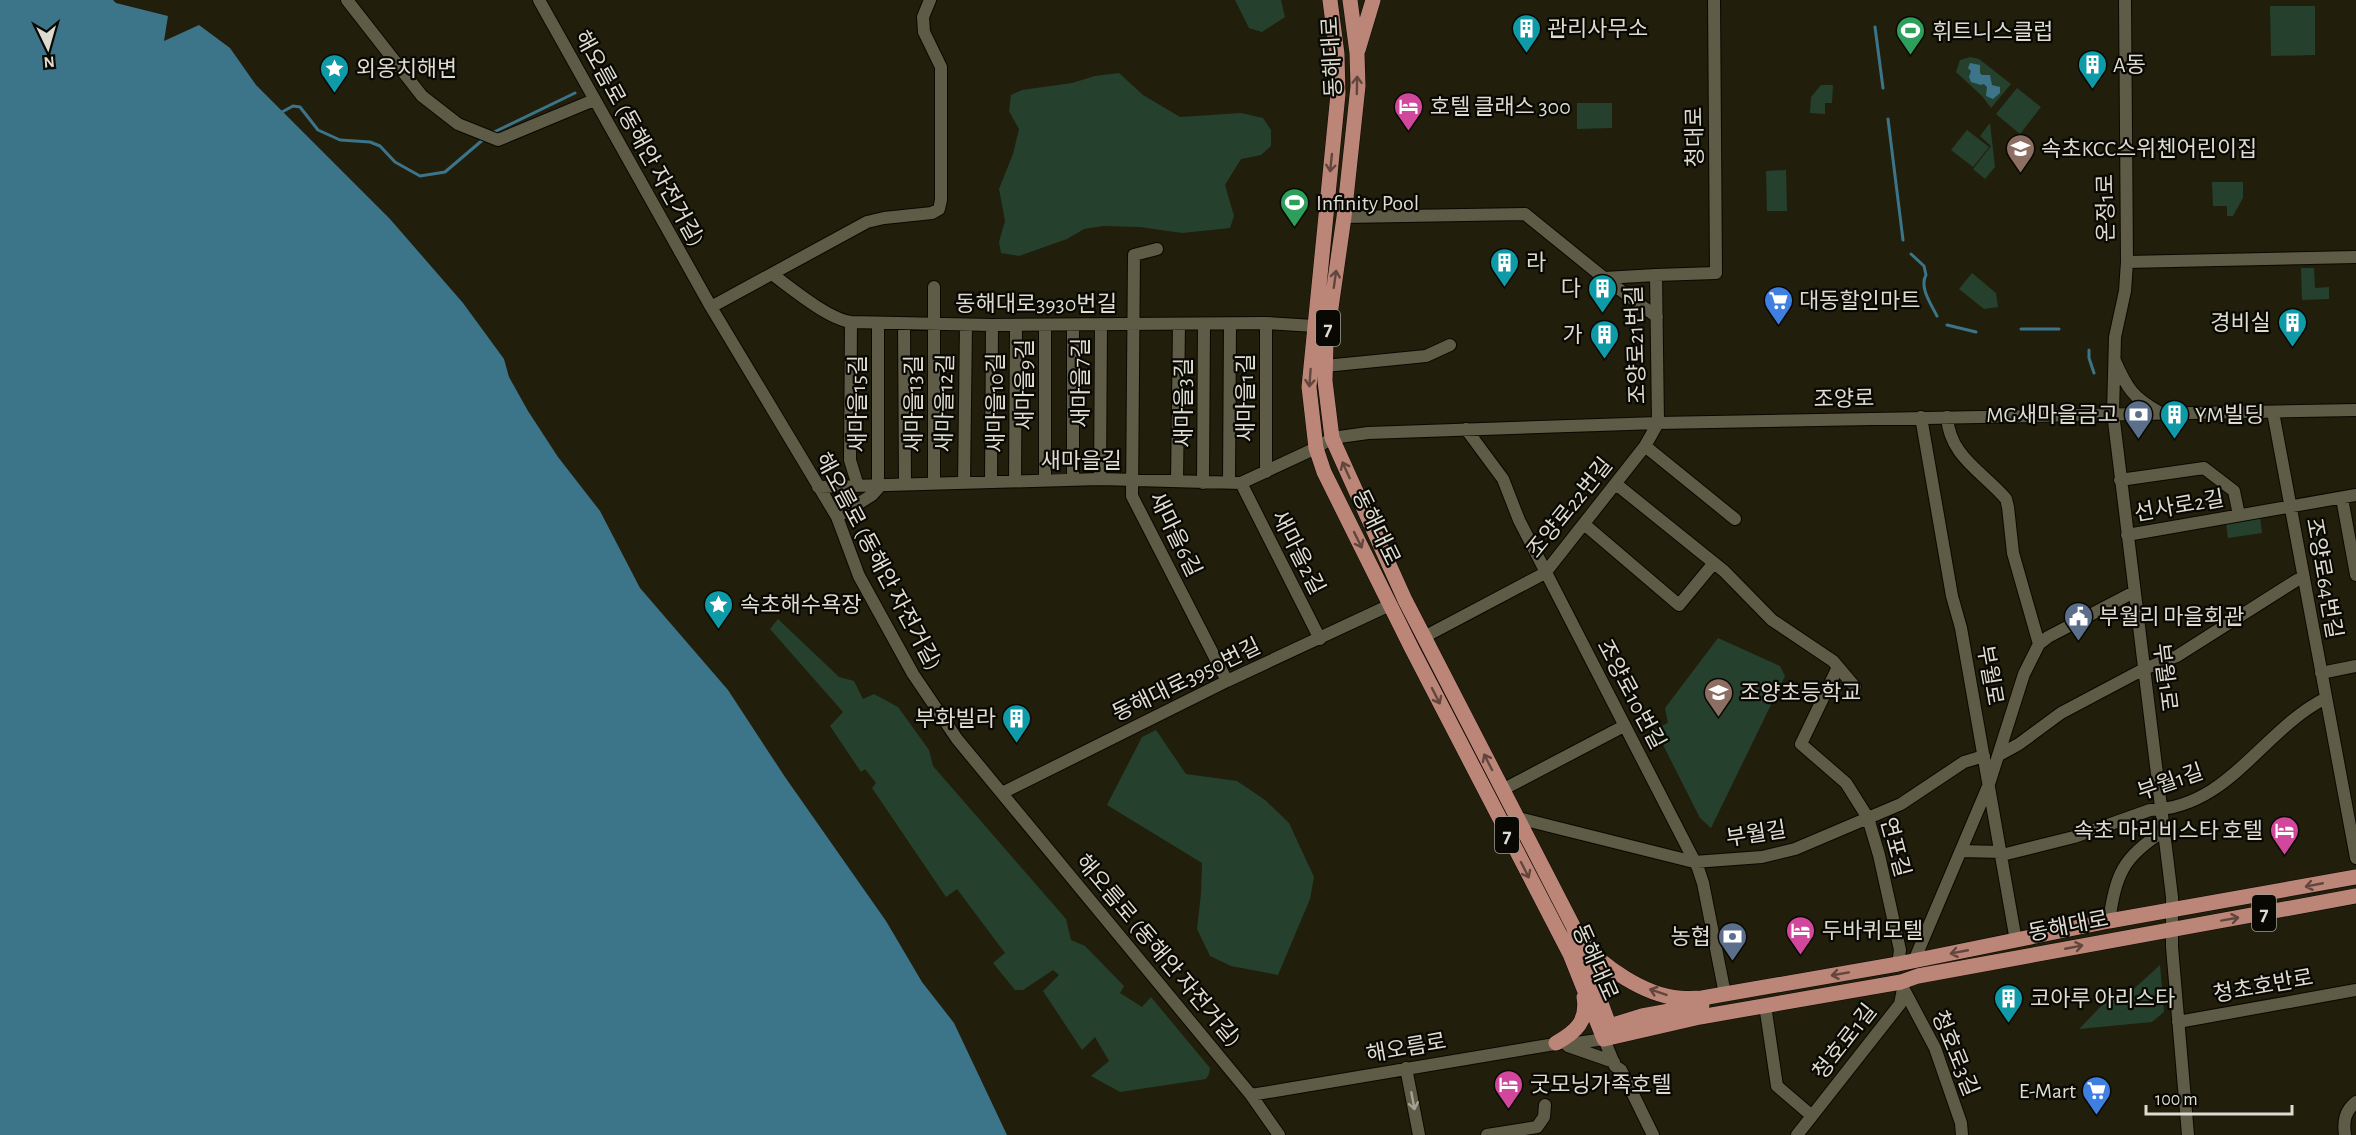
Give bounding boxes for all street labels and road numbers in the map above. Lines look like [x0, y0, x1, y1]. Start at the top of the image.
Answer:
street label: 동해대로 [1318, 16, 1345, 98]
street label: 해오름로 (동해안 자전거길) [571, 26, 709, 250]
street label: 청대로 [1682, 106, 1707, 168]
street label: 온정1로 [2093, 174, 2118, 242]
street label: 조양로21번길 [1622, 285, 1649, 405]
street label: 동해대로3930번길 [955, 292, 1117, 315]
road number: 7 [1316, 310, 1340, 346]
street label: 새마을7길 [1069, 338, 1092, 428]
street label: 새마을9길 [1013, 339, 1036, 431]
street label: 새마을10길 [984, 353, 1007, 453]
street label: 새마을12길 [932, 354, 957, 452]
street label: 새마을1길 [1234, 354, 1257, 442]
street label: 새마을15길 [846, 355, 869, 453]
street label: 새마을13길 [902, 355, 925, 453]
street label: 새마을3길 [1172, 358, 1195, 448]
street label: 조양로 [1813, 386, 1875, 411]
street label: 해오름로 (동해안 자전거길) [811, 449, 946, 674]
street label: 새마을길 [1041, 449, 1121, 472]
street label: 조양로22번길 [1522, 453, 1616, 562]
street label: 동해대로 [1348, 486, 1405, 569]
street label: 선사로2길 [2132, 486, 2226, 525]
street label: 새마을6길 [1145, 488, 1206, 580]
street label: 새마을2길 [1268, 506, 1329, 598]
street label: 조양로64번길 [2303, 516, 2346, 640]
street label: 동해대로3950번길 [1109, 634, 1264, 725]
street label: 조양로10번길 [1593, 636, 1670, 753]
street label: 부월1로 [2150, 642, 2181, 712]
street label: 부월로 [1974, 643, 2007, 707]
street label: 부월1길 [2134, 759, 2206, 803]
street label: 연포길 [1877, 815, 1914, 879]
road number: 7 [1495, 817, 1519, 853]
street label: 부월길 [1724, 817, 1788, 850]
street label: 해오름로 (동해안 자전거길) [1072, 850, 1246, 1051]
road number: 7 [2252, 895, 2276, 931]
street label: 동해대로 [2026, 906, 2110, 945]
street label: 동해대로 [1569, 921, 1623, 1004]
street label: 청초호반로 [2211, 965, 2315, 1006]
street label: 청호로1길 [1808, 999, 1881, 1083]
street label: 청호로3길 [1928, 1007, 1983, 1099]
street label: 해오름로 [1364, 1029, 1448, 1066]

